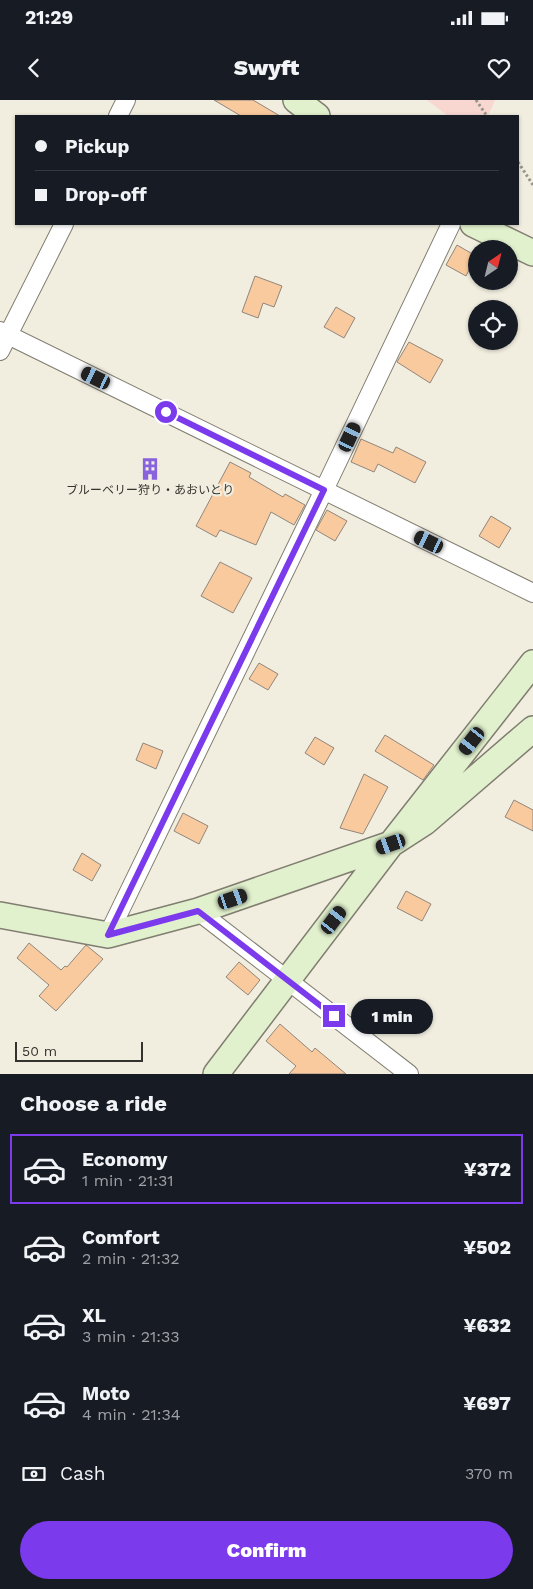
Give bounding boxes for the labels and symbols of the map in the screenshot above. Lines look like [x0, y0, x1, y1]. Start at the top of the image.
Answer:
north arrow [468, 240, 518, 290]
car [79, 365, 112, 391]
route start [155, 401, 177, 423]
car [336, 420, 363, 454]
building icon: ブルーベリー狩り・あおいとり [137, 456, 163, 482]
place label: ブルーベリー狩り・あおいとり [66, 483, 234, 497]
car [412, 529, 445, 555]
car [456, 725, 487, 757]
car [374, 832, 407, 856]
car [216, 887, 249, 911]
car [318, 904, 349, 936]
callout: 1 min [352, 998, 434, 1034]
route end [323, 1005, 345, 1027]
scale bar [15, 1039, 142, 1062]

